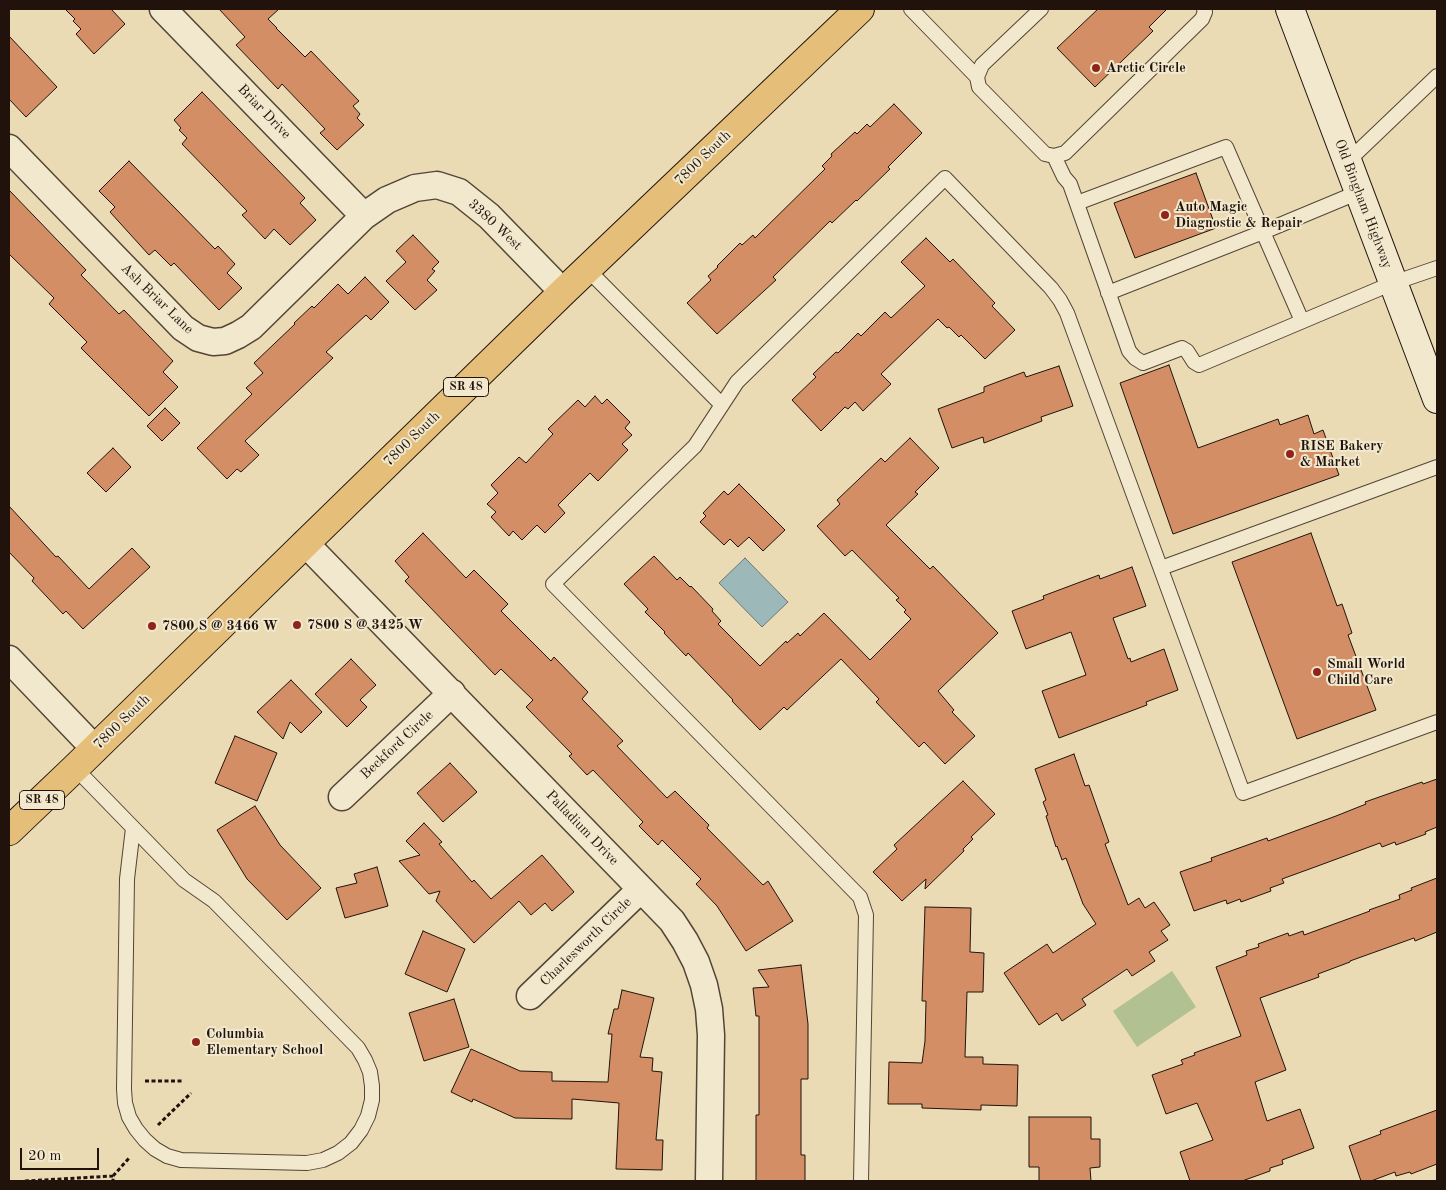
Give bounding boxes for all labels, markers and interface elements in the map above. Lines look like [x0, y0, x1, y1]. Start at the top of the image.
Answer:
place label: Arctic Circle [1106, 60, 1186, 76]
marker: Arctic Circle [1090, 62, 1102, 74]
street label: Briar Drive [234, 81, 294, 143]
street label: 7800 South [671, 127, 735, 189]
street label: Old Bingham Highway [1331, 137, 1395, 271]
street label: 3380 West [465, 196, 525, 254]
place label: Auto Magic Diagnostic & Repair [1175, 199, 1302, 232]
marker: Auto Magic Diagnostic & Repair [1159, 209, 1171, 221]
street label: Ash Briar Lane [117, 260, 197, 338]
road number: SR 48 [444, 378, 488, 397]
street label: 7800 South [380, 408, 444, 470]
place label: RISE Bakery & Market [1300, 438, 1384, 471]
marker: RISE Bakery & Market [1284, 448, 1296, 460]
place label: 7800 S @ 3425 W [307, 617, 423, 633]
place label: 7800 S @ 3466 W [162, 618, 278, 634]
marker: 7800 S @ 3425 W [291, 619, 303, 631]
marker: 7800 S @ 3466 W [146, 620, 158, 632]
place label: Small World Child Care [1327, 656, 1405, 689]
marker: Small World Child Care [1311, 666, 1323, 678]
street label: 7800 South [90, 691, 154, 753]
street label: Beckford Circle [357, 707, 437, 783]
street label: Palladium Drive [542, 787, 622, 869]
road number: SR 48 [20, 790, 64, 810]
street label: Charlesworth Circle [537, 894, 635, 990]
place label: Columbia Elementary School [206, 1026, 323, 1058]
marker: Columbia Elementary School [190, 1036, 202, 1048]
scale bar [22, 1138, 101, 1170]
text: 20 m [28, 1149, 62, 1164]

